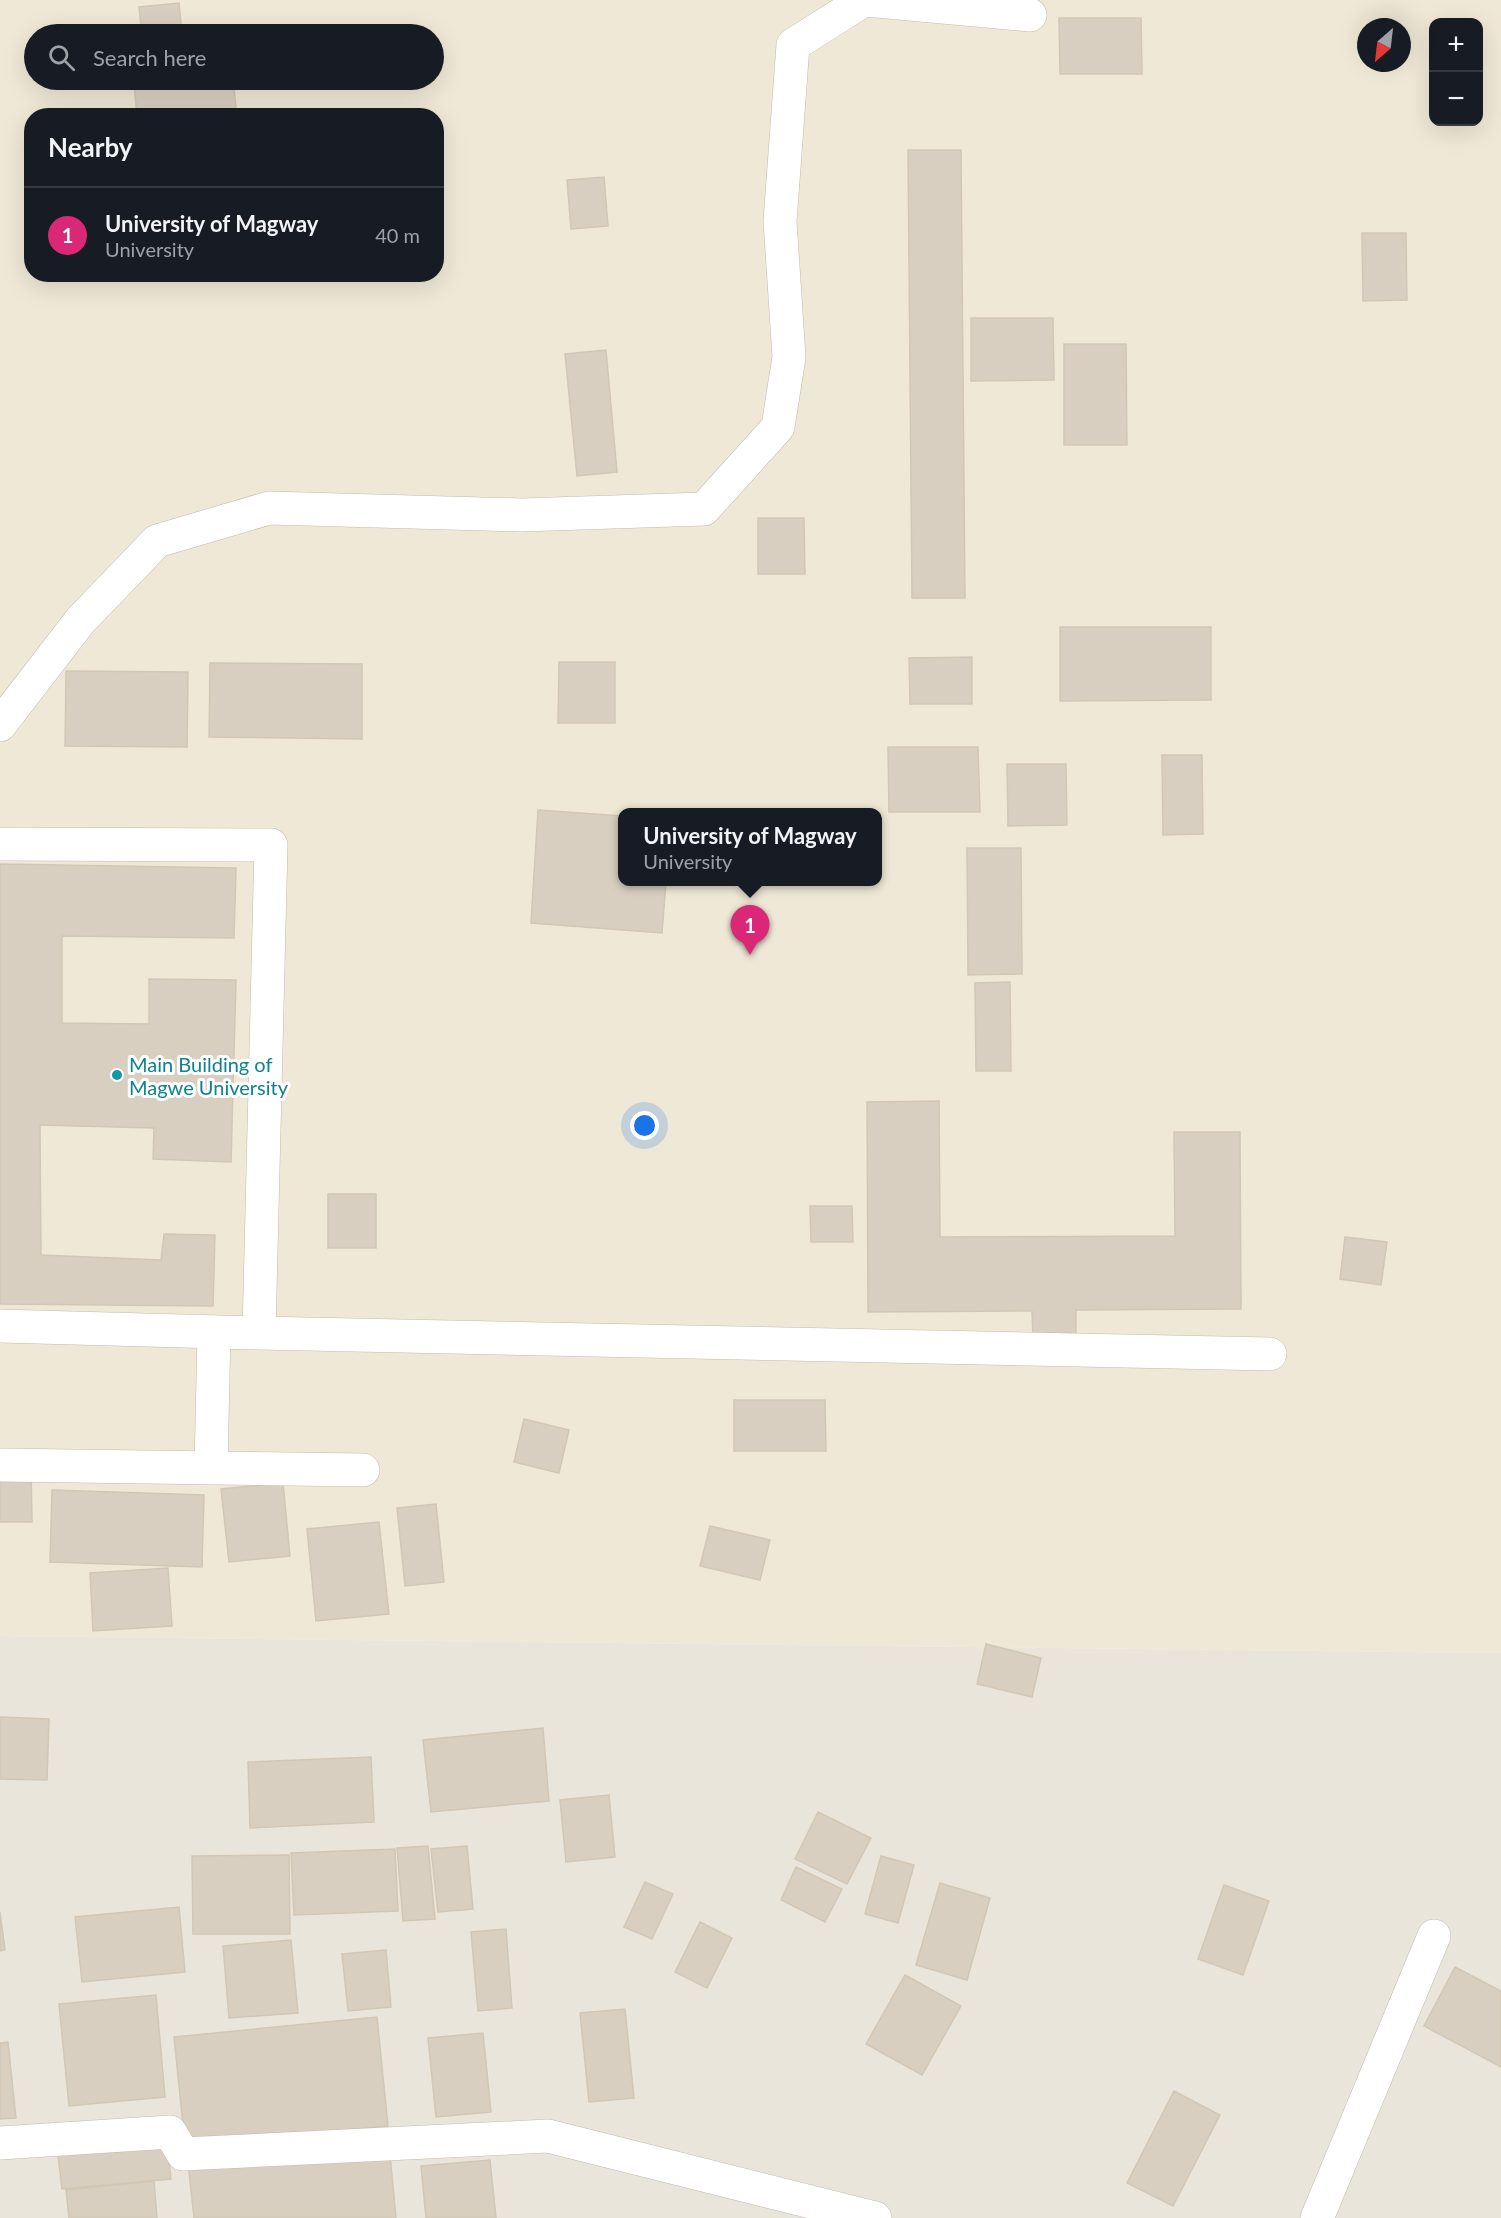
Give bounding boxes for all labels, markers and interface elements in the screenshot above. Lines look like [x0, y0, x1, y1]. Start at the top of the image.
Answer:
north arrow [1357, 18, 1411, 72]
map controls [1429, 18, 1483, 126]
button: + [1429, 18, 1483, 72]
search box [24, 24, 444, 90]
icon: search [45, 41, 78, 74]
text: Search here [93, 44, 206, 71]
button: − [1429, 72, 1483, 126]
text: Nearby [48, 131, 133, 163]
text: University of Magway [105, 210, 318, 237]
text: 1 [62, 223, 73, 247]
text: 40 m [375, 223, 420, 247]
text: University [105, 237, 194, 261]
popup [618, 808, 882, 886]
text: University of Magway [643, 822, 857, 849]
text: University [643, 849, 732, 873]
pin: 1 [730, 906, 770, 955]
place label: Main Building of Magwe University [129, 1052, 289, 1099]
marker: Main Building of Magwe University [110, 1068, 124, 1082]
your location [630, 1111, 659, 1140]

